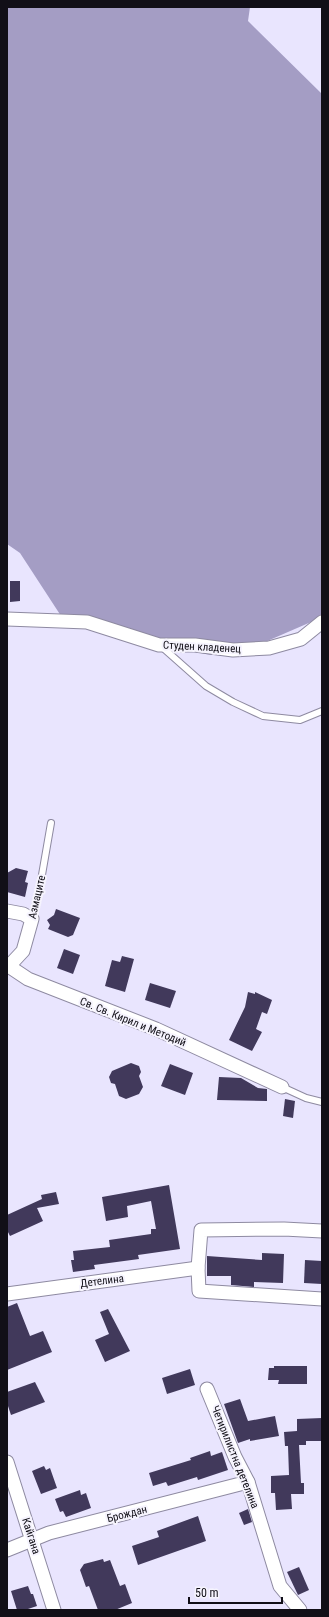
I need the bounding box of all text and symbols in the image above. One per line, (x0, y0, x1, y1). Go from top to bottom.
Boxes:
street label: Студен кладенец (163, 638, 242, 656)
street label: Азмаците (26, 874, 48, 920)
street label: Св. Св. Кирил и Методий (78, 995, 188, 1049)
street label: Детелина (79, 1272, 125, 1290)
street label: Четирилистна детелина (208, 1404, 262, 1510)
street label: Брождан (106, 1503, 148, 1525)
street label: Кайгана (19, 1516, 43, 1556)
scale bar (189, 1579, 282, 1605)
text: 50 m (195, 1586, 219, 1600)

